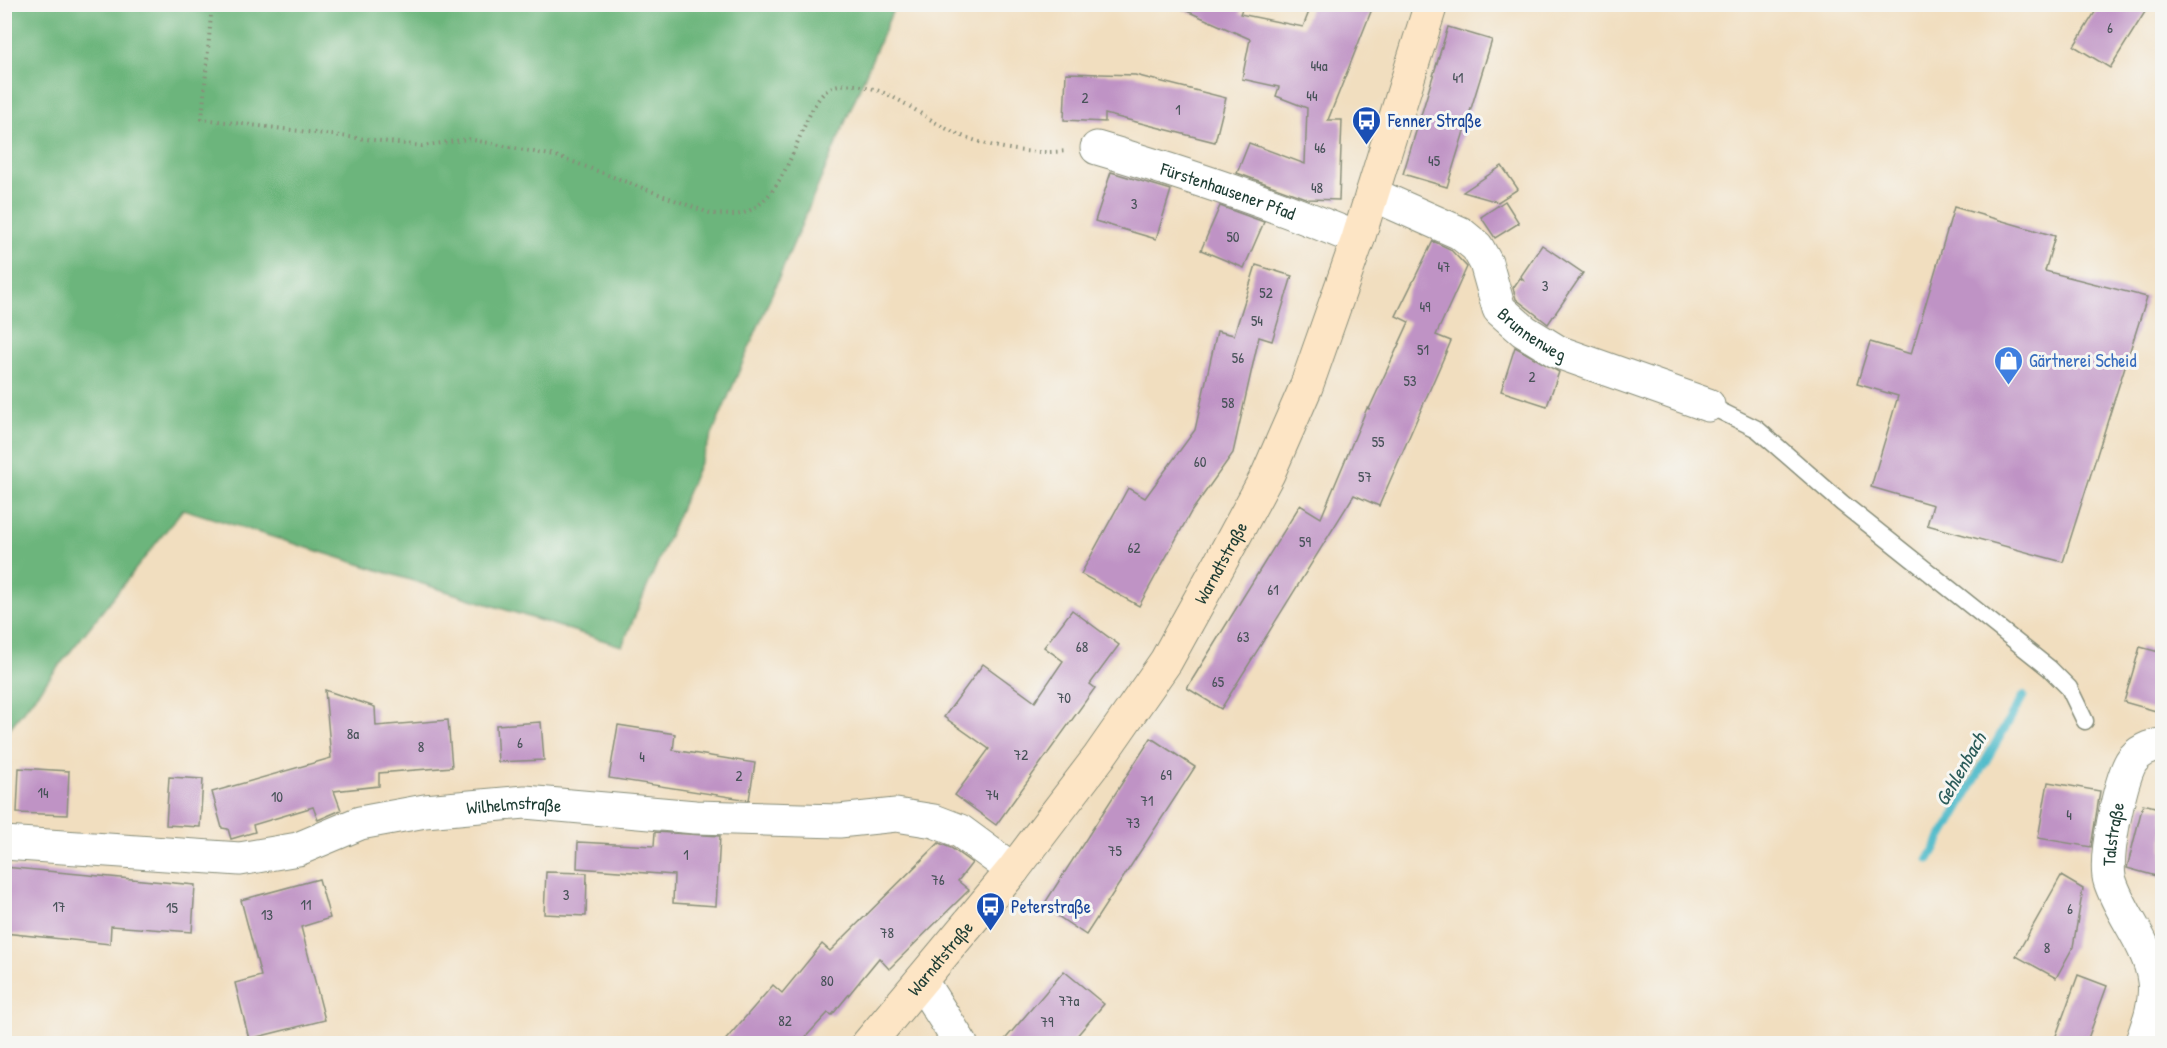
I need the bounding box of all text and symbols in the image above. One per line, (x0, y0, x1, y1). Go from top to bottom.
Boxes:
house number: 6 (2107, 17, 2113, 38)
house number: 44a (1310, 55, 1328, 76)
house number: 41 (1452, 67, 1464, 88)
house number: 44 (1306, 85, 1318, 106)
house number: 2 (1081, 87, 1089, 108)
house number: 1 (1175, 99, 1181, 120)
bus stop icon: Fenner Straße (1351, 104, 1383, 146)
place label: Fenner Straße (1387, 108, 1482, 133)
house number: 46 (1314, 137, 1326, 158)
house number: 45 (1428, 150, 1441, 171)
street label: Fürstenhausener Pfad (1157, 155, 1299, 225)
house number: 48 (1311, 177, 1323, 198)
house number: 3 (1131, 193, 1138, 214)
house number: 50 (1226, 226, 1240, 247)
house number: 47 (1437, 256, 1451, 277)
house number: 3 (1542, 275, 1549, 296)
house number: 52 (1259, 282, 1273, 303)
house number: 49 (1419, 296, 1431, 317)
street label: Brunnenweg (1493, 301, 1569, 366)
house number: 54 (1251, 310, 1263, 331)
house number: 51 (1417, 339, 1429, 360)
shop icon: Gärtnerei Scheid (1992, 344, 2024, 386)
house number: 56 (1232, 347, 1244, 368)
place label: Gärtnerei Scheid (2029, 348, 2136, 373)
house number: 2 (1528, 366, 1536, 387)
house number: 53 (1403, 370, 1417, 391)
house number: 58 (1222, 392, 1234, 413)
house number: 55 (1372, 431, 1385, 452)
house number: 60 (1194, 451, 1207, 472)
house number: 57 (1358, 466, 1372, 487)
street label: Warndtstraße (1188, 517, 1253, 608)
house number: 59 (1299, 531, 1311, 552)
house number: 62 (1127, 537, 1141, 558)
house number: 61 (1267, 579, 1279, 600)
house number: 63 (1237, 626, 1250, 647)
house number: 68 (1076, 636, 1088, 657)
house number: 65 (1212, 671, 1225, 692)
house number: 70 (1057, 687, 1071, 708)
house number: 8a (347, 723, 359, 744)
water label: Gehlenbach (1928, 726, 1993, 811)
house number: 6 (517, 732, 523, 753)
house number: 8 (418, 736, 424, 757)
house number: 72 (1014, 744, 1028, 765)
house number: 4 (639, 746, 645, 767)
house number: 69 (1160, 764, 1172, 785)
house number: 2 (735, 765, 743, 786)
house number: 14 (37, 782, 49, 803)
house number: 74 (985, 784, 999, 805)
house number: 10 (271, 786, 283, 807)
street label: Wilhelmstraße (465, 790, 563, 820)
house number: 71 (1141, 790, 1153, 811)
street label: Talstraße (2096, 800, 2130, 867)
house number: 4 (2066, 804, 2072, 825)
house number: 73 (1126, 812, 1140, 833)
house number: 75 (1108, 840, 1123, 861)
house number: 1 (683, 844, 689, 865)
house number: 76 (931, 869, 945, 890)
house number: 3 (563, 884, 570, 905)
bus stop icon: Peterstraße (974, 890, 1006, 932)
house number: 11 (301, 894, 311, 915)
place label: Peterstraße (1011, 894, 1091, 919)
house number: 17 (53, 896, 65, 917)
house number: 15 (166, 897, 179, 918)
house number: 6 (2067, 898, 2073, 919)
house number: 13 (261, 904, 273, 925)
street label: Warndtstraße (901, 915, 978, 1001)
house number: 78 (880, 922, 894, 943)
house number: 8 (2044, 937, 2050, 958)
house number: 80 (820, 970, 834, 991)
house number: 77a (1059, 990, 1079, 1011)
house number: 82 (778, 1010, 792, 1031)
house number: 79 (1041, 1011, 1054, 1032)

